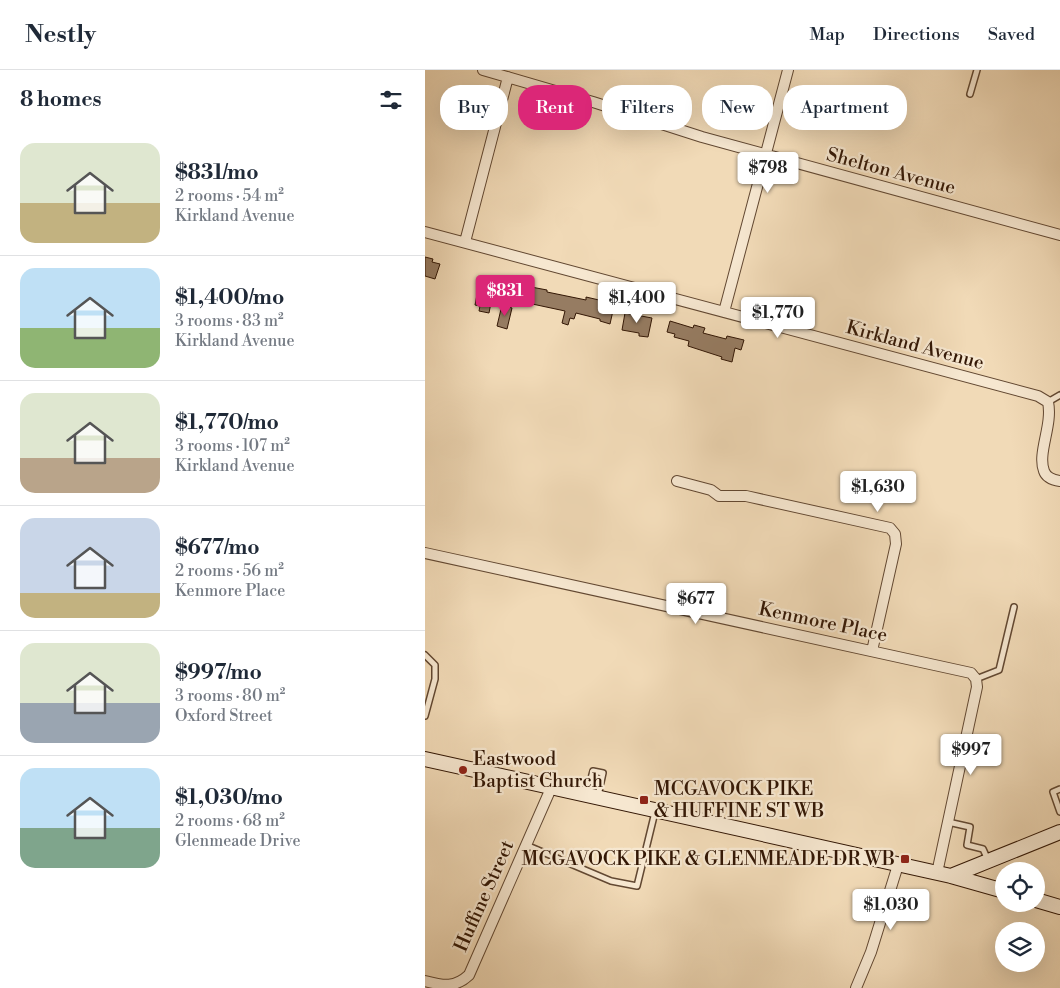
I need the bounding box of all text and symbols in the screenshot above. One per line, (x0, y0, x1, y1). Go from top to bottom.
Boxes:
text: Nestly (25, 20, 96, 50)
text: Map (809, 23, 845, 46)
text: Directions (873, 23, 960, 46)
text: Saved (988, 23, 1035, 46)
chip: Buy (440, 85, 508, 130)
chip: Rent (518, 85, 592, 130)
chip: Filters (602, 85, 692, 130)
chip: New (702, 85, 773, 130)
chip: Apartment (783, 85, 907, 130)
icon: filters (377, 86, 405, 114)
text: 8 homes (20, 87, 102, 113)
street label: Shelton Avenue (824, 142, 958, 200)
pin: $798 (738, 152, 798, 194)
text: $798 (749, 158, 787, 178)
text: $831/mo (175, 160, 259, 186)
icon: home (60, 163, 120, 223)
text: 2 rooms · 54 m² (175, 186, 284, 206)
text: Kirkland Avenue (175, 206, 295, 226)
pin: $831 (475, 274, 535, 317)
text: $831 (487, 281, 523, 301)
pin: $1,400 (596, 282, 678, 324)
text: $1,400/mo (175, 285, 284, 311)
icon: home (60, 288, 120, 348)
text: $1,400 (609, 288, 665, 308)
pin: $1,770 (737, 296, 819, 339)
text: $1,770 (752, 303, 804, 323)
text: 3 rooms · 83 m² (175, 311, 284, 331)
street label: Kirkland Avenue (843, 315, 987, 375)
text: Kirkland Avenue (175, 331, 295, 351)
text: $1,770/mo (175, 410, 279, 436)
icon: home (60, 413, 120, 473)
text: 3 rooms · 107 m² (175, 436, 290, 456)
text: Kirkland Avenue (175, 456, 295, 476)
pin: $1,630 (837, 470, 919, 513)
text: $1,630 (851, 477, 905, 497)
text: $677/mo (175, 535, 260, 561)
icon: home (60, 538, 120, 598)
text: 2 rooms · 56 m² (175, 561, 284, 581)
text: Kenmore Place (175, 581, 285, 601)
pin: $677 (666, 582, 726, 625)
text: $677 (677, 589, 715, 609)
street label: Kenmore Place (756, 597, 890, 647)
text: $997/mo (175, 660, 262, 686)
icon: home (60, 663, 120, 723)
text: 3 rooms · 80 m² (175, 686, 285, 706)
text: Oxford Street (175, 706, 273, 726)
pin: $997 (941, 734, 1001, 776)
text: $997 (951, 740, 991, 760)
place label: Eastwood Baptist Church (472, 747, 603, 793)
marker: Eastwood Baptist Church (457, 764, 469, 776)
place label: MCGAVOCK PIKE & HUFFINE ST WB (654, 777, 824, 823)
text: $1,030/mo (175, 785, 283, 811)
icon: home (60, 788, 120, 848)
marker: MCGAVOCK PIKE & HUFFINE ST WB (638, 794, 650, 806)
text: 2 rooms · 68 m² (175, 811, 285, 831)
text: Glenmeade Drive (175, 831, 301, 851)
street label: Huffine Street (449, 836, 519, 955)
place label: MCGAVOCK PIKE & GLENMEADE DR WB (522, 847, 895, 871)
marker: MCGAVOCK PIKE & GLENMEADE DR WB (899, 853, 911, 865)
map controls (995, 862, 1045, 972)
button: locate (995, 862, 1045, 912)
pin: $1,030 (850, 888, 932, 931)
text: $1,030 (863, 895, 919, 915)
button: layers (995, 922, 1045, 972)

